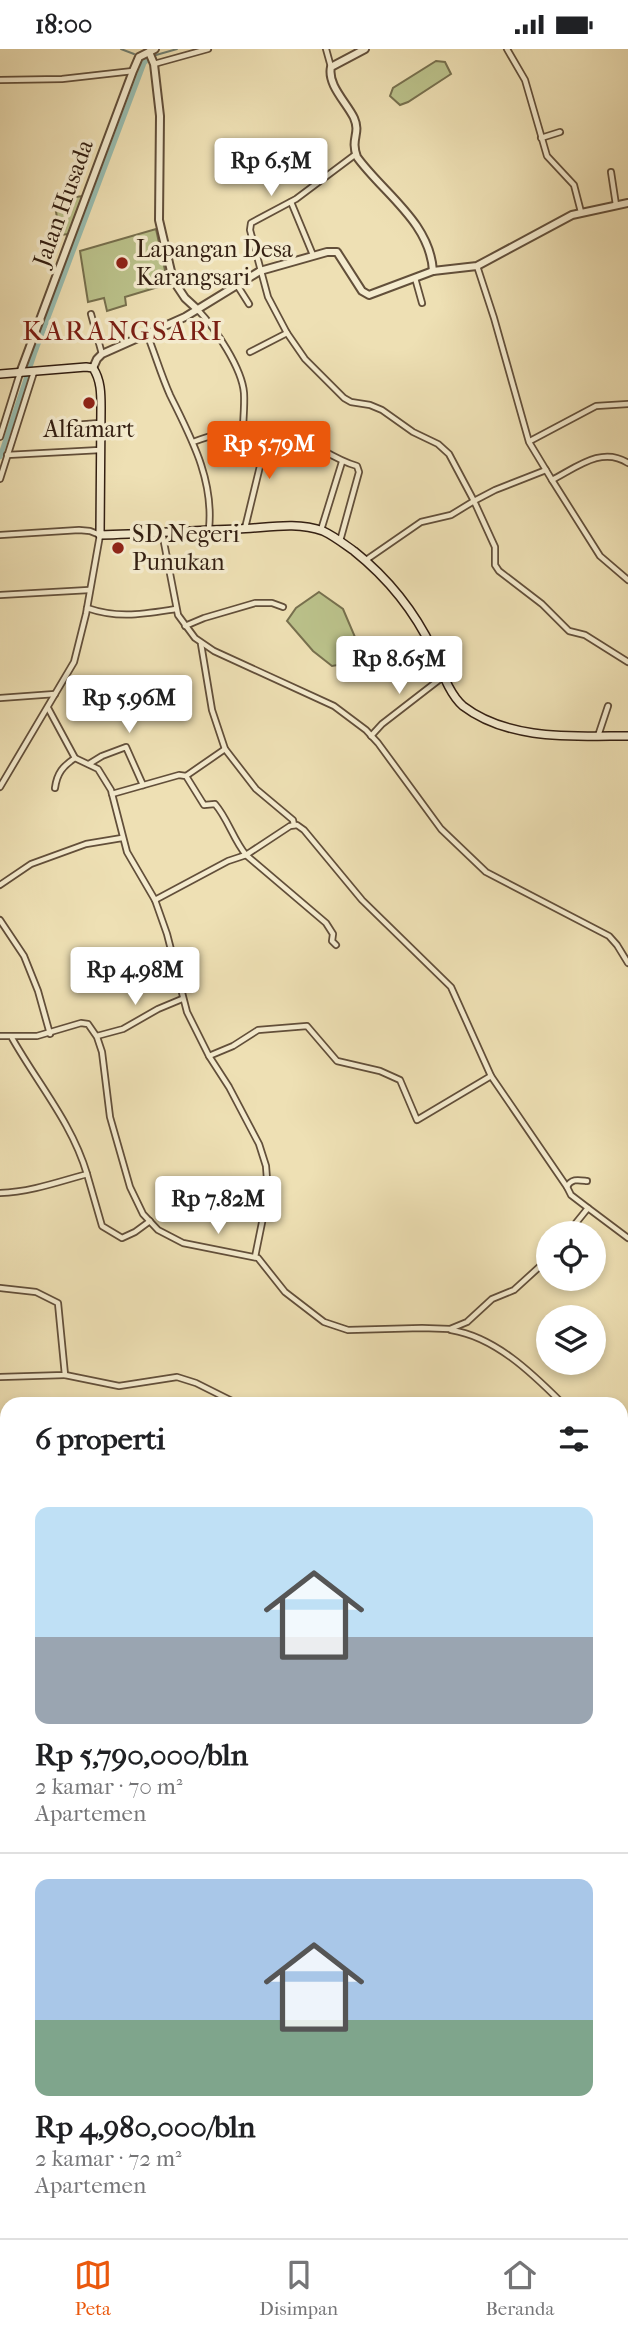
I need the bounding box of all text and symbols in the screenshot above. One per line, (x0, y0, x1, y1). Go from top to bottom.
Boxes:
text: 18:00 (35, 9, 92, 40)
street label: Jalan Husada (26, 135, 99, 272)
pin: Rp 6.5M (206, 139, 336, 198)
text: Rp 6.5M (230, 147, 312, 174)
place label: Lapangan Desa Karangsari (136, 235, 294, 291)
marker: Lapangan Desa Karangsari (114, 255, 130, 271)
district label: KARANGSARI (22, 314, 224, 347)
marker: Alfamart (81, 395, 97, 411)
place label: Alfamart (42, 415, 135, 443)
pin: Rp 5.79M (197, 421, 341, 481)
text: Rp 5.79M (223, 430, 315, 457)
place label: SD Negeri Punukan (132, 520, 239, 576)
marker: SD Negeri Punukan (110, 540, 126, 556)
pin: Rp 8.65M (327, 637, 471, 696)
text: Rp 8.65M (352, 645, 446, 672)
pin: Rp 5.96M (57, 675, 201, 735)
text: Rp 5.96M (82, 684, 176, 711)
pin: Rp 4.98M (63, 947, 207, 1007)
text: Rp 4.98M (86, 956, 184, 983)
pin: Rp 7.82M (146, 1177, 290, 1236)
text: Rp 7.82M (171, 1185, 265, 1212)
map controls (536, 1221, 606, 1375)
button: locate (536, 1221, 606, 1291)
button: layers (536, 1305, 606, 1375)
icon: filters (555, 1420, 593, 1458)
text: 6 properti (35, 1422, 165, 1457)
icon: home (251, 1552, 377, 1678)
text: Rp 5,790,000/bln (35, 1738, 248, 1773)
text: 2 kamar · 70 m² (35, 1773, 182, 1800)
text: Apartemen (35, 1800, 146, 1827)
icon: home (251, 1924, 377, 2050)
text: Rp 4,980,000/bln (35, 2110, 255, 2145)
text: 2 kamar · 72 m² (35, 2145, 182, 2172)
text: Apartemen (35, 2172, 146, 2199)
tab: Peta (74, 2256, 112, 2320)
tab: Disimpan (259, 2256, 338, 2320)
tab: Beranda (486, 2256, 554, 2320)

